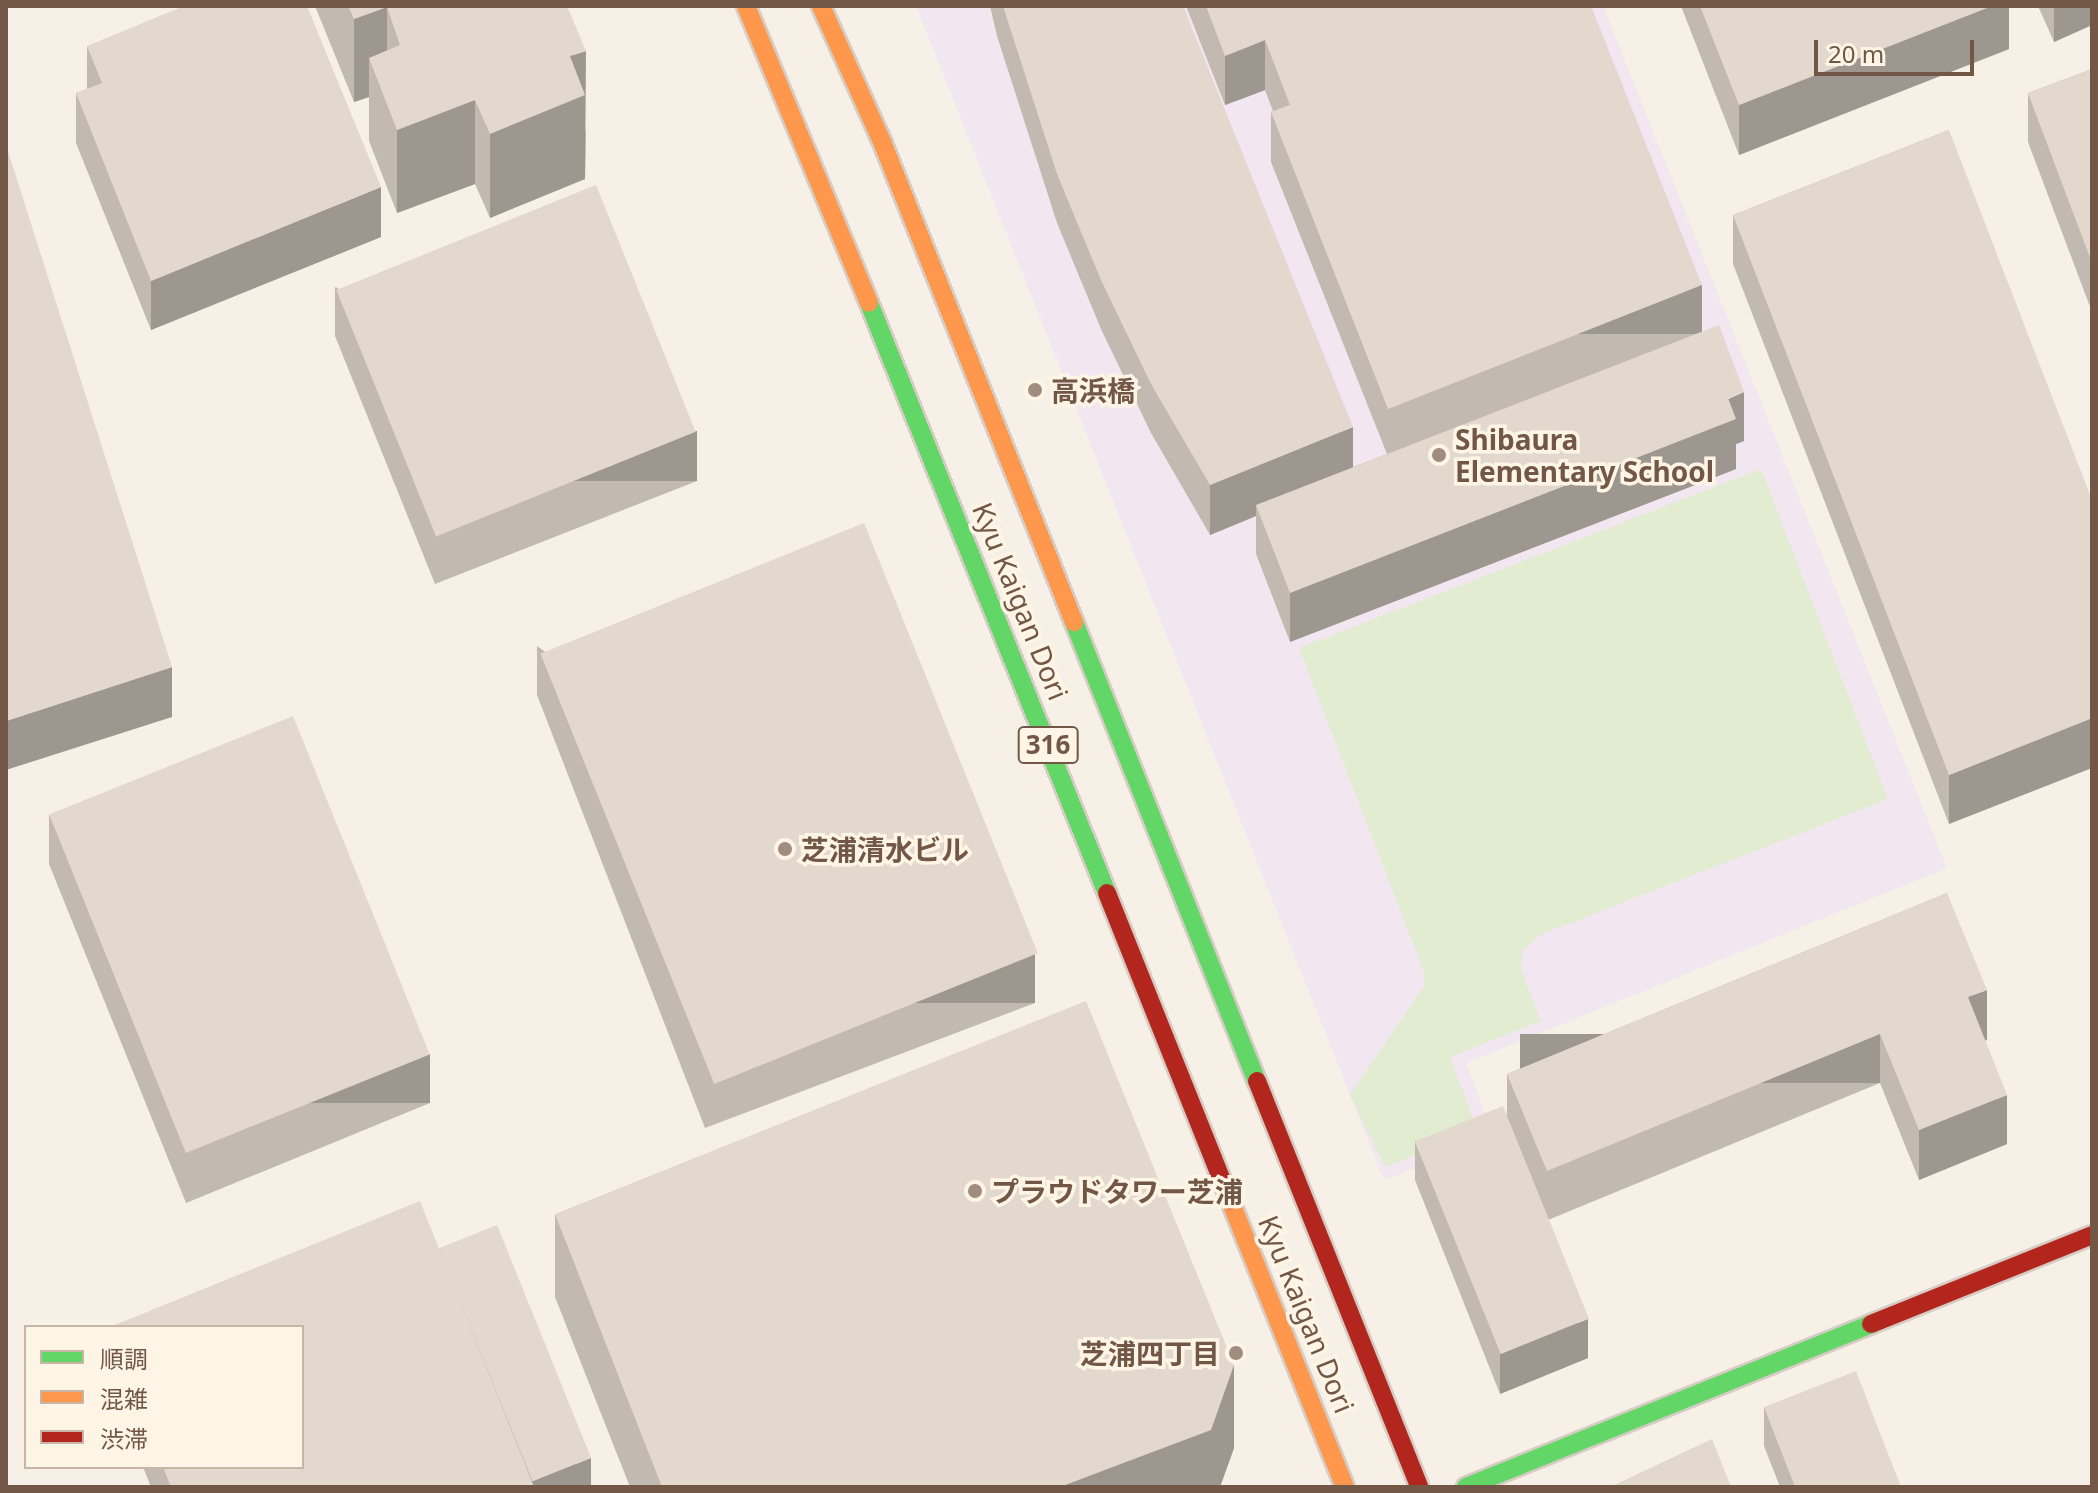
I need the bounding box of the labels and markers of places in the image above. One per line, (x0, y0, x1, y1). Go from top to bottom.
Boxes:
place label: 高浜橋 (1051, 373, 1135, 407)
marker: 高浜橋 (1026, 381, 1044, 399)
place label: Shibaura Elementary School (1455, 422, 1714, 488)
marker: Shibaura Elementary School (1430, 446, 1448, 464)
place label: 芝浦清水ビル (801, 832, 969, 866)
marker: 芝浦清水ビル (776, 840, 794, 858)
place label: プラウドタワー芝浦 (991, 1174, 1243, 1208)
marker: プラウドタワー芝浦 (966, 1182, 984, 1200)
place label: 芝浦四丁目 (1080, 1336, 1220, 1370)
marker: 芝浦四丁目 (1227, 1344, 1245, 1362)

